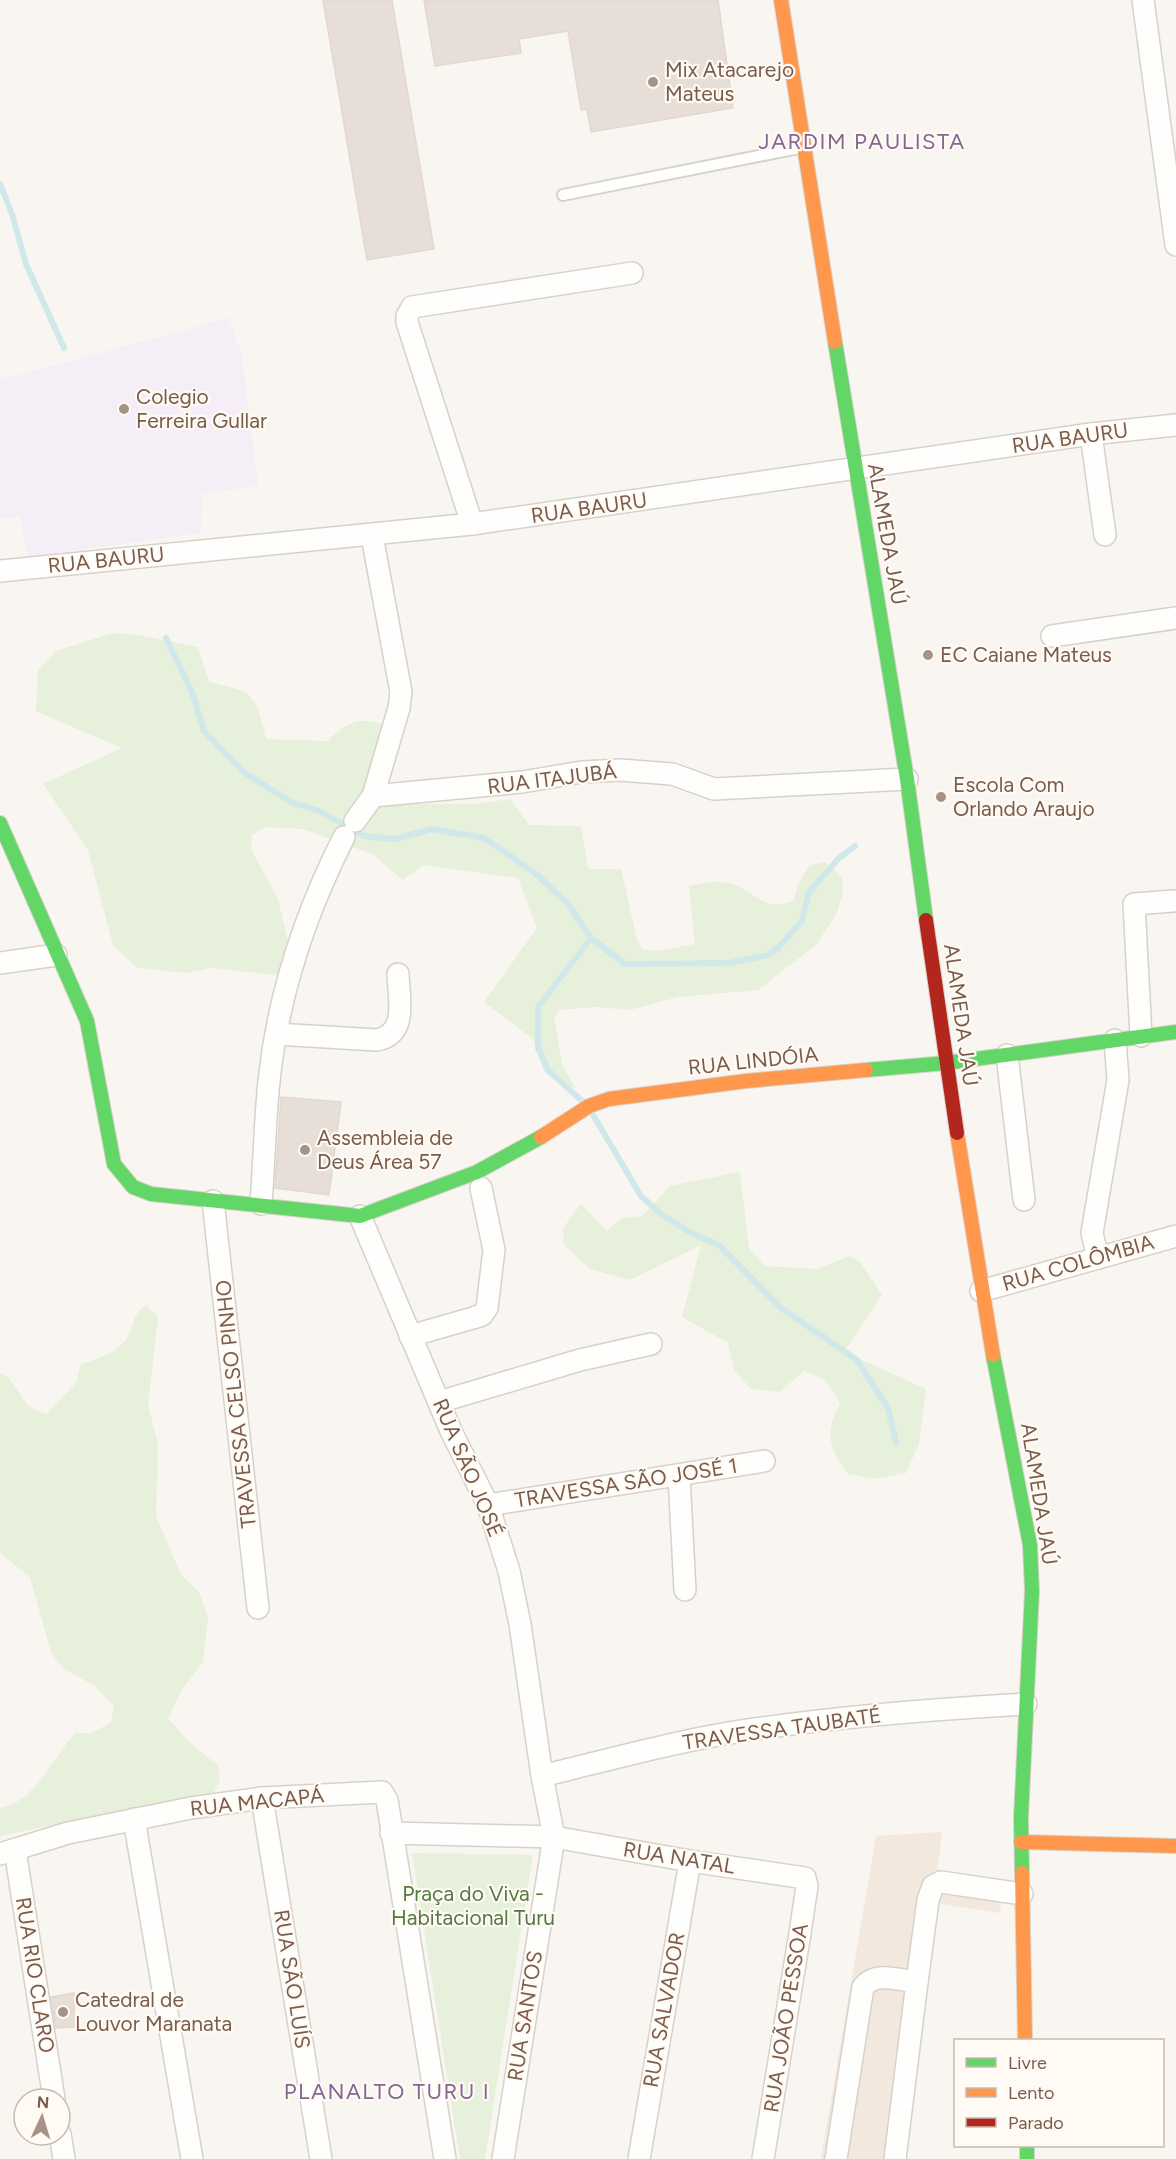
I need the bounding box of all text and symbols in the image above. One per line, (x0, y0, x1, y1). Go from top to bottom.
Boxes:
place label: Mix Atacarejo Mateus (665, 57, 794, 106)
marker: Mix Atacarejo Mateus (646, 75, 660, 89)
district label: JARDIM PAULISTA (758, 128, 966, 155)
place label: Colegio Ferreira Gullar (136, 384, 267, 433)
marker: Colegio Ferreira Gullar (117, 402, 131, 416)
street label: RUA BAURU (1010, 417, 1130, 458)
street label: ALAMEDA JAÚ (863, 461, 912, 607)
street label: RUA BAURU (529, 487, 649, 528)
street label: RUA BAURU (46, 541, 166, 578)
place label: EC Caiane Mateus (940, 642, 1112, 667)
marker: EC Caiane Mateus (921, 648, 935, 662)
street label: RUA ITAJUBÁ (486, 758, 618, 799)
place label: Escola Com Orlando Araujo (953, 772, 1095, 821)
marker: Escola Com Orlando Araujo (934, 790, 948, 804)
street label: ALAMEDA JAÚ (939, 942, 984, 1088)
street label: RUA LINDÓIA (687, 1041, 819, 1080)
place label: Assembleia de Deus Área 57 (317, 1125, 453, 1174)
marker: Assembleia de Deus Área 57 (298, 1143, 312, 1157)
street label: RUA COLÔMBIA (999, 1229, 1157, 1296)
street label: TRAVESSA CELSO PINHO (210, 1279, 261, 1529)
street label: RUA SÃO JOSÉ (428, 1395, 509, 1541)
street label: ALAMEDA JAÚ (1016, 1421, 1063, 1567)
street label: TRAVESSA SÃO JOSÉ 1 (513, 1453, 739, 1512)
street label: TRAVESSA TAUBATÉ (681, 1702, 883, 1755)
street label: RUA MACAPÁ (189, 1782, 325, 1821)
street label: RUA NATAL (621, 1836, 737, 1879)
park label: Praça do Viva - Habitacional Turu (391, 1881, 555, 1930)
street label: RUA RIO CLARO (11, 1895, 60, 2055)
street label: RUA SÃO LUÍS (269, 1908, 316, 2050)
street label: RUA JOÃO PESSOA (758, 1922, 813, 2114)
street label: RUA SALVADOR (638, 1930, 689, 2089)
street label: RUA SANTOS (502, 1949, 547, 2083)
place label: Catedral de Louvor Maranata (75, 1987, 232, 2036)
marker: Catedral de Louvor Maranata (56, 2005, 70, 2019)
legend (954, 2039, 1164, 2147)
text: Livre (1008, 2052, 1047, 2074)
district label: PLANALTO TURU I (284, 2078, 490, 2105)
text: Lento (1008, 2082, 1054, 2104)
north arrow (12, 2087, 72, 2147)
text: N (36, 2093, 50, 2112)
text: Parado (1008, 2112, 1064, 2134)

